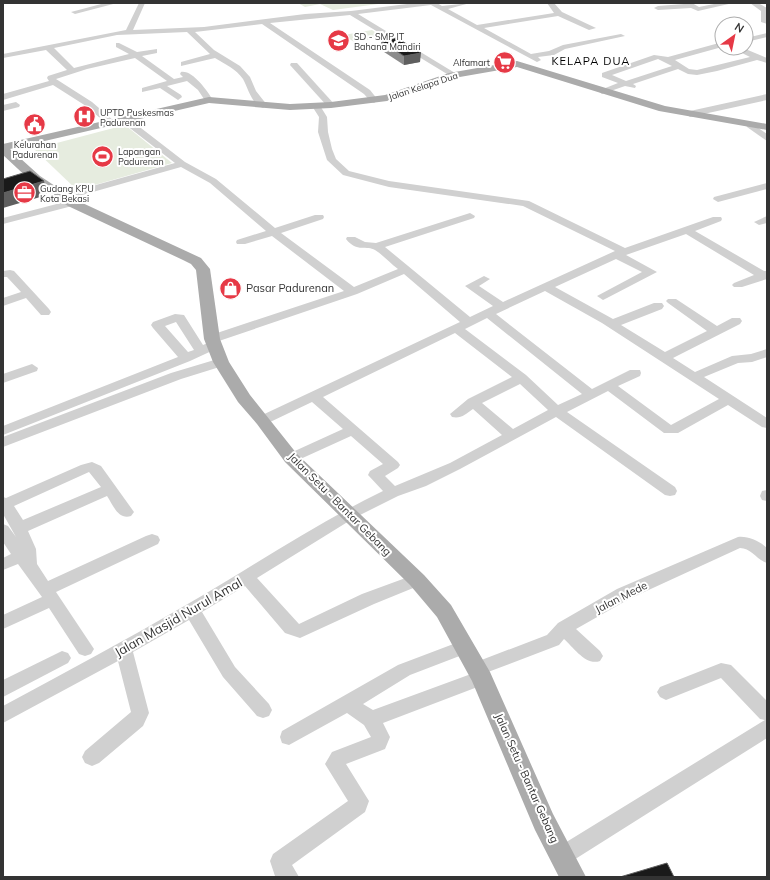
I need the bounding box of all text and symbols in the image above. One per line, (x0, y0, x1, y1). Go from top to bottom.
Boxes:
north arrow (714, 16, 754, 56)
text: N (732, 19, 747, 36)
school or university icon: SD - SMP IT Bahana Mandiri (325, 28, 351, 54)
place label: SD - SMP IT Bahana Mandiri (354, 31, 421, 52)
supermarket icon: Alfamart (492, 49, 518, 75)
district label: KELAPA DUA (552, 54, 630, 68)
place label: Alfamart (453, 57, 490, 68)
street label: Jalan Kelapa Dua (387, 70, 459, 102)
hospital icon: UPTD Puskesmas Padurenan (72, 104, 98, 130)
place label: UPTD Puskesmas Padurenan (100, 107, 174, 128)
public building icon: Kelurahan Padurenan (22, 112, 48, 138)
place label: Kelurahan Padurenan (12, 139, 58, 160)
sports icon: Lapangan Padurenan (89, 143, 115, 169)
place label: Lapangan Padurenan (118, 146, 164, 167)
office icon: Gudang KPU Kota Bekasi (11, 180, 37, 206)
place label: Gudang KPU Kota Bekasi (40, 183, 94, 204)
shop icon: Pasar Padurenan (217, 275, 243, 301)
place label: Pasar Padurenan (246, 281, 334, 295)
street label: Jalan Setu - Bantar Gebang (285, 449, 395, 559)
street label: Jalan Masjid Nurul Amal (111, 574, 245, 660)
street label: Jalan Mede (593, 578, 649, 616)
street label: Jalan Setu - Bantar Gebang (492, 711, 562, 845)

